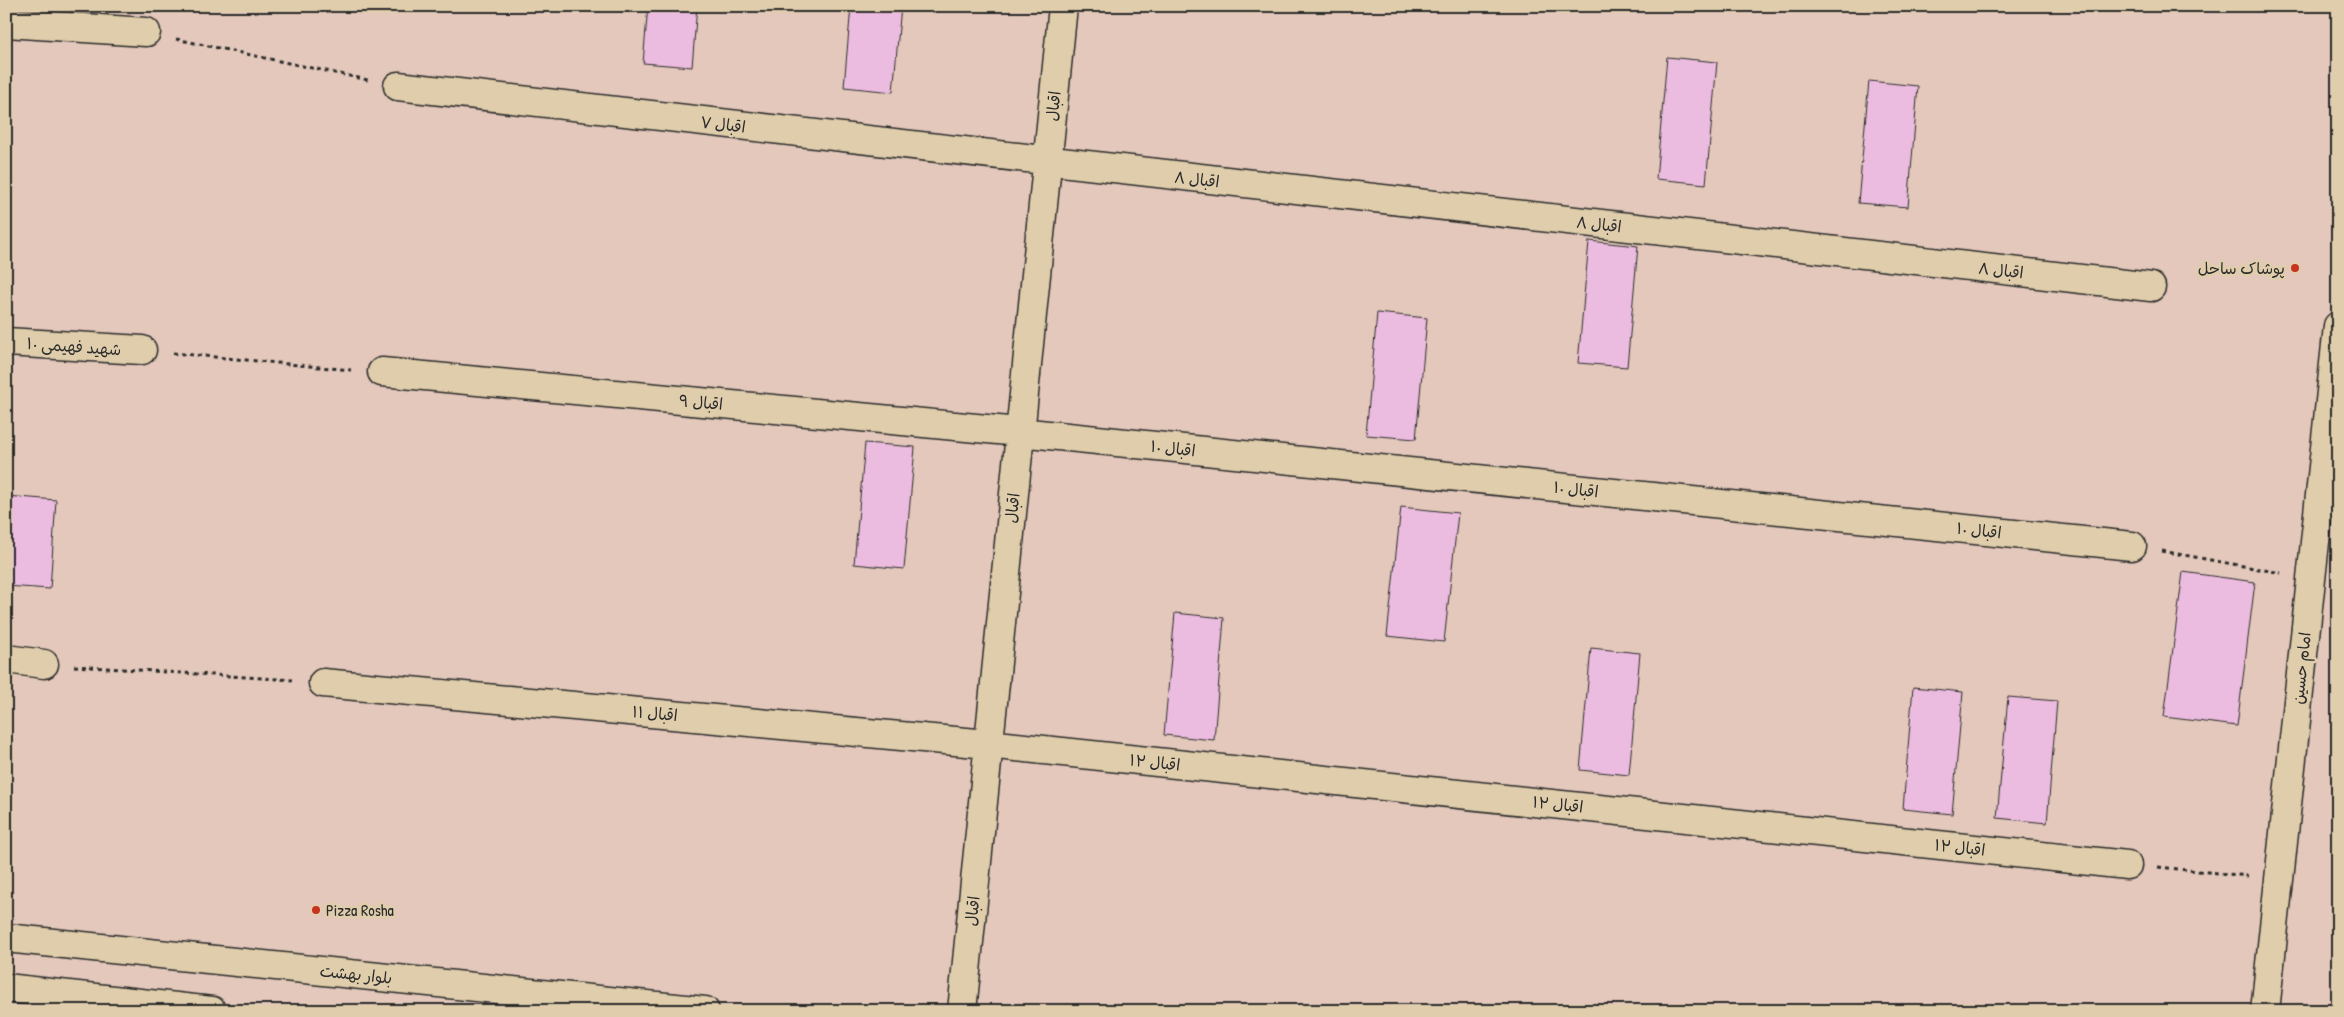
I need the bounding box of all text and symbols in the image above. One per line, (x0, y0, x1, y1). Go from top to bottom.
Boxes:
street label: اقبال (1040, 90, 1066, 122)
street label: اقبال ۷ (699, 110, 747, 138)
street label: اقبال ۸ (1173, 166, 1221, 192)
street label: اقبال ۸ (1575, 211, 1623, 237)
street label: اقبال ۸ (1977, 257, 2025, 283)
place label: پوشاک ساحل (2198, 257, 2285, 279)
marker: پوشاک ساحل (2289, 262, 2301, 274)
street label: شهید فهیمی ۱۰ (26, 332, 122, 360)
street label: اقبال ۹ (678, 389, 724, 415)
street label: اقبال ۱۰ (1149, 435, 1197, 461)
street label: اقبال ۱۰ (1552, 476, 1600, 502)
street label: اقبال (999, 492, 1025, 524)
street label: اقبال ۱۰ (1955, 517, 2003, 543)
street label: امام حسین (2286, 631, 2318, 705)
street label: اقبال ۱۱ (631, 700, 679, 726)
street label: اقبال ۱۲ (1129, 748, 1181, 776)
street label: اقبال ۱۲ (1532, 790, 1584, 818)
street label: اقبال ۱۲ (1934, 833, 1986, 861)
street label: اقبال (959, 895, 985, 927)
place label: Pizza Rosha (326, 899, 394, 921)
marker: Pizza Rosha (310, 904, 322, 916)
street label: بلوار بهشت (319, 959, 393, 989)

